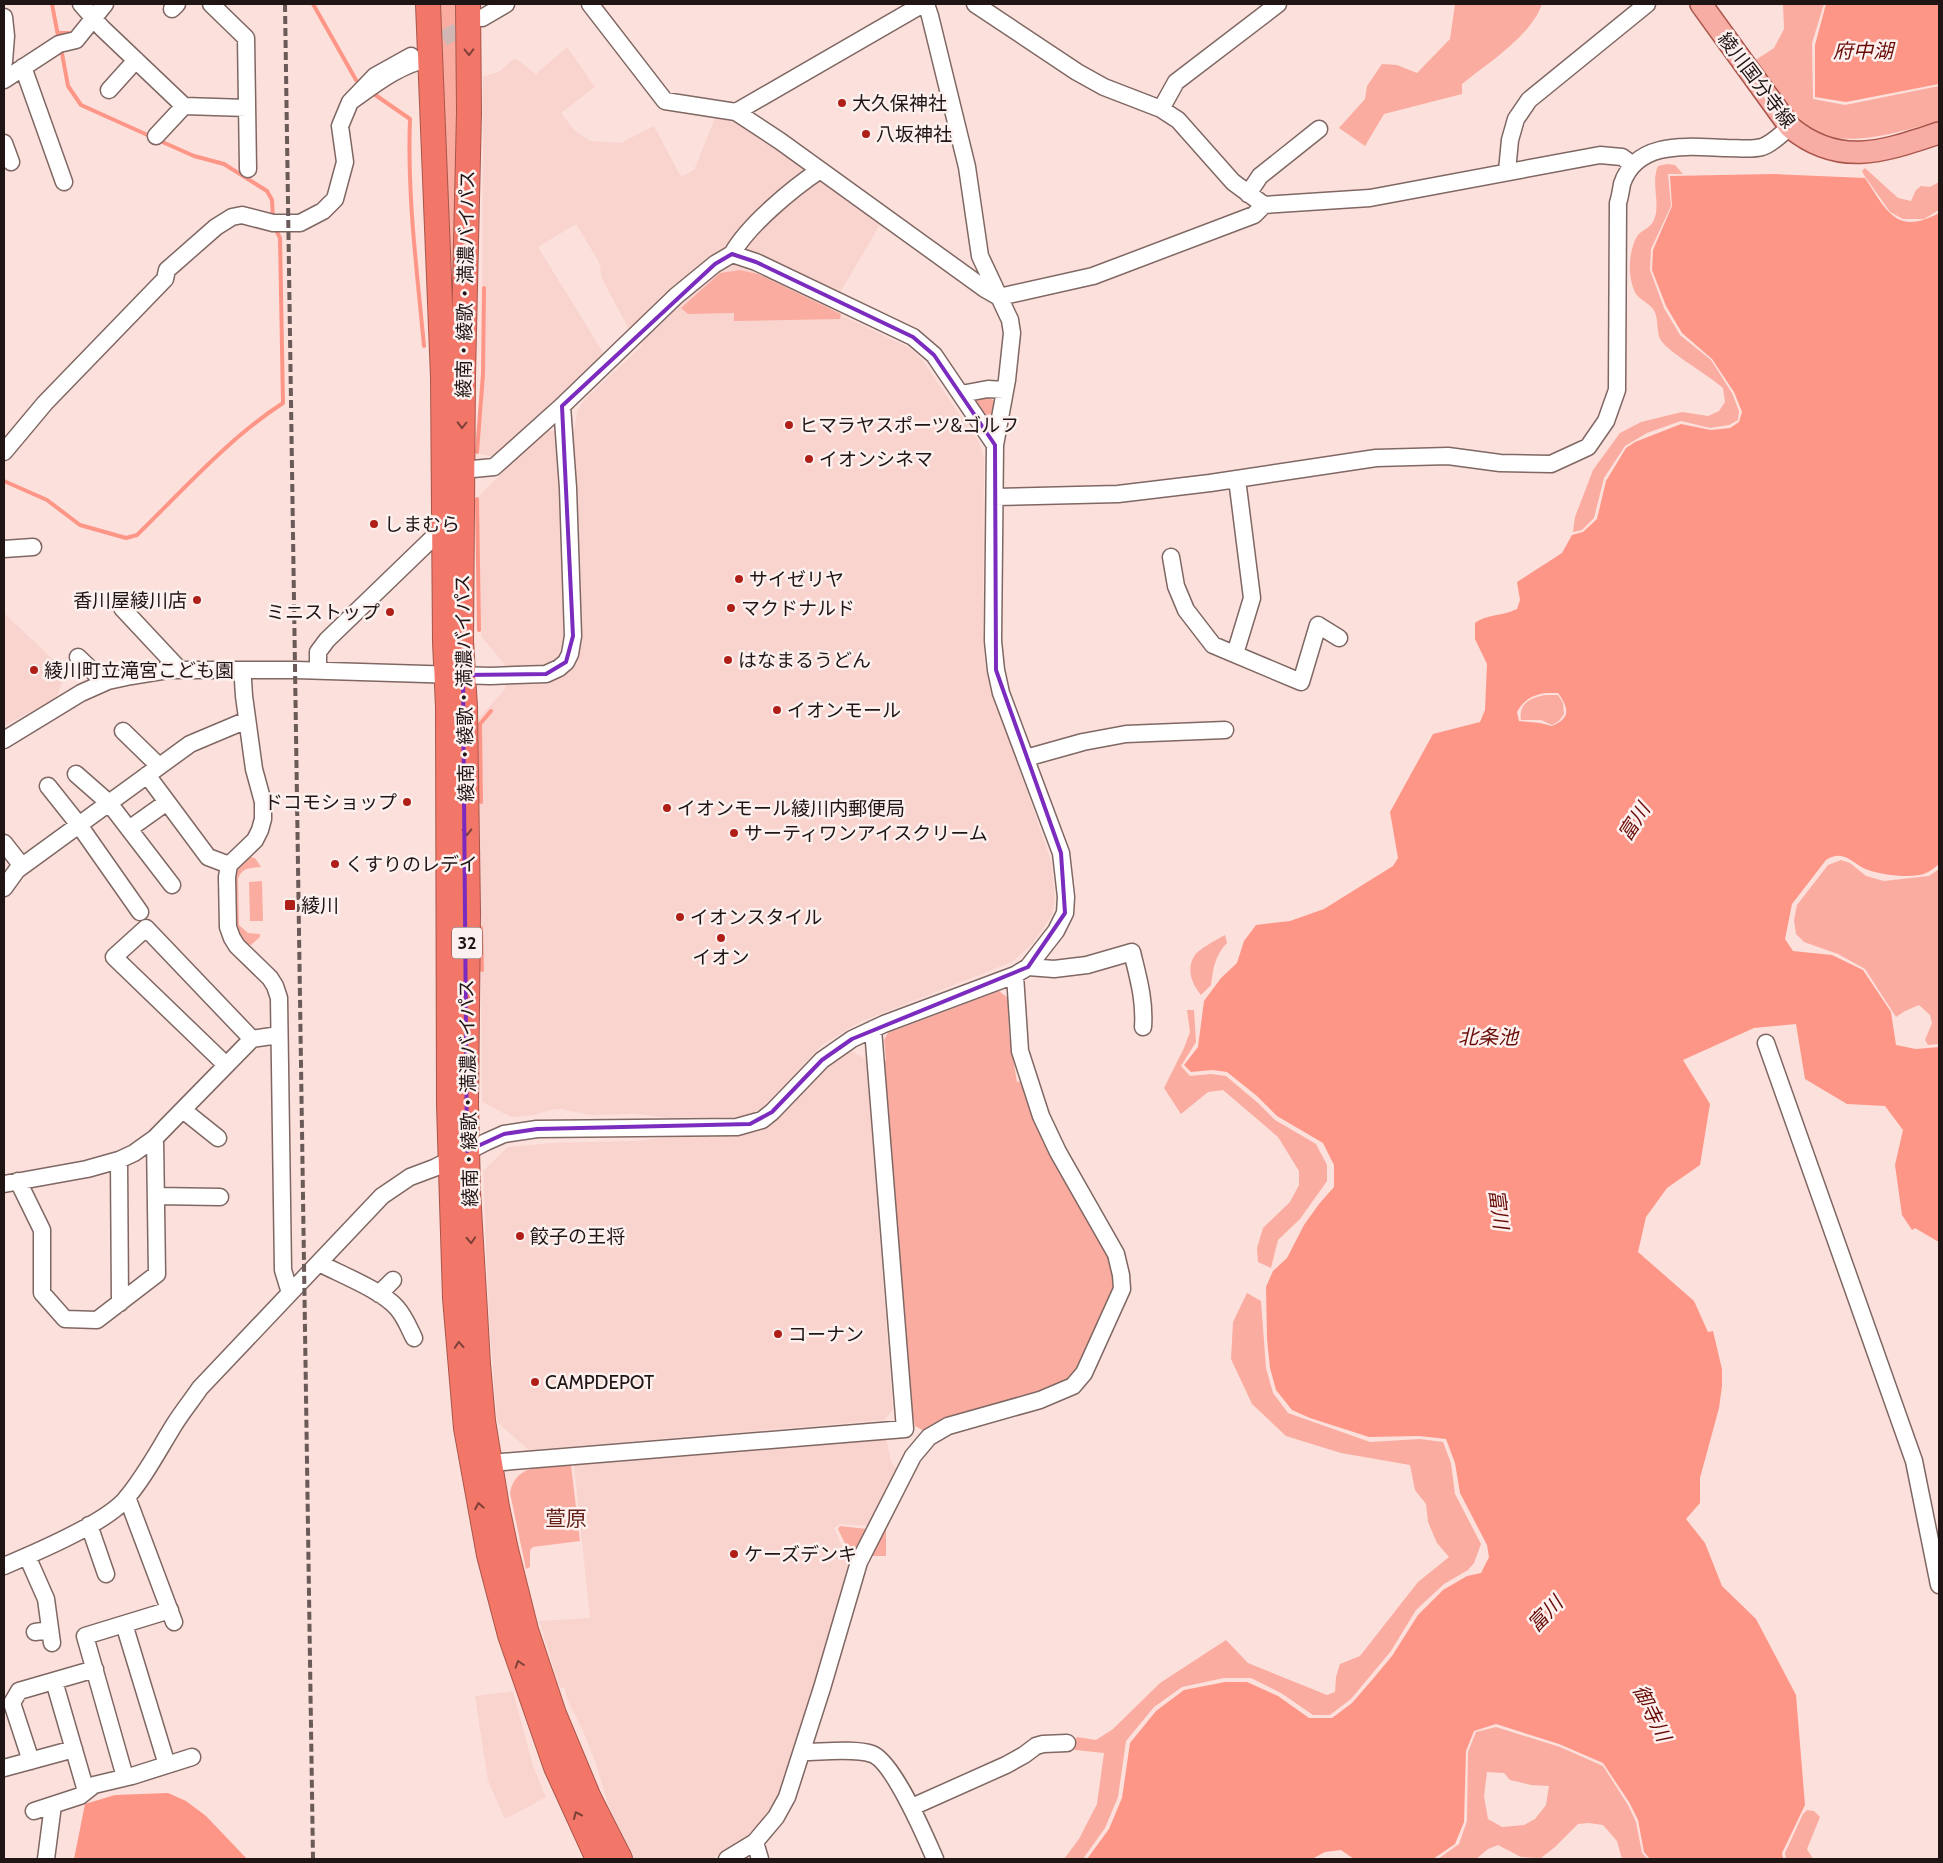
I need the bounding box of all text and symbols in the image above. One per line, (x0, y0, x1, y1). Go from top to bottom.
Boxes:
street label: 綾川国分寺線 (1713, 28, 1800, 133)
water label: 府中湖 (1833, 39, 1896, 63)
one-way arrow (464, 49, 474, 57)
place label: 大久保神社 (852, 92, 947, 115)
marker: 大久保神社 (836, 97, 848, 109)
place label: 八坂神社 (876, 123, 952, 146)
marker: 八坂神社 (860, 128, 872, 140)
street label: 綾南・綾歌・満濃バイパス (452, 170, 479, 398)
place label: ヒマラヤスポーツ&ゴルフ (799, 414, 1019, 437)
marker: ヒマラヤスポーツ&ゴルフ (783, 419, 795, 431)
one-way arrow (457, 422, 467, 429)
place label: イオンシネマ (819, 448, 933, 471)
marker: イオンシネマ (803, 453, 815, 465)
place label: しまむら (384, 513, 460, 536)
marker: しまむら (368, 518, 380, 530)
place label: サイゼリヤ (749, 568, 844, 591)
marker: サイゼリヤ (733, 573, 745, 585)
street label: 綾南・綾歌・満濃バイパス (451, 574, 478, 802)
place label: 香川屋綾川店 (73, 589, 187, 612)
marker: 香川屋綾川店 (191, 594, 203, 606)
place label: マクドナルド (741, 597, 855, 620)
place label: ミニストップ (266, 601, 380, 624)
marker: マクドナルド (725, 602, 737, 614)
marker: ミニストップ (384, 606, 396, 618)
place label: はなまるうどん (738, 649, 871, 672)
marker: はなまるうどん (722, 654, 734, 666)
place label: 綾川町立滝宮こども園 (44, 659, 234, 682)
marker: 綾川町立滝宮こども園 (28, 664, 40, 676)
place label: イオンモール (787, 699, 901, 722)
marker: イオンモール (771, 704, 783, 716)
place label: ドコモショップ (264, 791, 397, 814)
marker: ドコモショップ (401, 796, 413, 808)
place label: イオンモール綾川内郵便局 (677, 797, 905, 820)
water label: 富川 (1613, 797, 1656, 845)
marker: イオンモール綾川内郵便局 (661, 802, 673, 814)
place label: サーティワンアイスクリーム (744, 822, 988, 845)
marker: サーティワンアイスクリーム (728, 827, 740, 839)
one-way arrow (461, 829, 472, 837)
place label: くすりのレデイ (345, 853, 478, 876)
marker: くすりのレデイ (329, 858, 341, 870)
place label: 綾川 (301, 894, 339, 917)
marker: 綾川 (283, 898, 297, 912)
place label: イオンスタイル (690, 906, 823, 929)
marker: イオンスタイル (674, 911, 686, 923)
road number: 32 (452, 928, 482, 958)
marker: イオン (715, 932, 727, 944)
place label: イオン (692, 946, 750, 969)
street label: 綾南・綾歌・満濃バイパス (455, 979, 482, 1207)
water label: 北条池 (1458, 1025, 1520, 1049)
water label: 富川 (1485, 1188, 1514, 1232)
place label: 餃子の王将 (530, 1225, 625, 1248)
marker: 餃子の王将 (514, 1230, 526, 1242)
one-way arrow (465, 1236, 476, 1244)
place label: コーナン (788, 1323, 864, 1346)
marker: コーナン (772, 1328, 784, 1340)
one-way arrow (454, 1341, 465, 1349)
place label: CAMPDEPOT (545, 1371, 654, 1394)
marker: CAMPDEPOT (529, 1376, 541, 1388)
one-way arrow (474, 1502, 484, 1511)
district label: 萱原 (545, 1506, 587, 1531)
place label: ケーズデンキ (744, 1543, 857, 1566)
marker: ケーズデンキ (728, 1548, 740, 1560)
water label: 富川 (1522, 1590, 1569, 1637)
one-way arrow (515, 1660, 525, 1668)
water label: 御寺川 (1628, 1681, 1677, 1747)
one-way arrow (573, 1811, 584, 1820)

